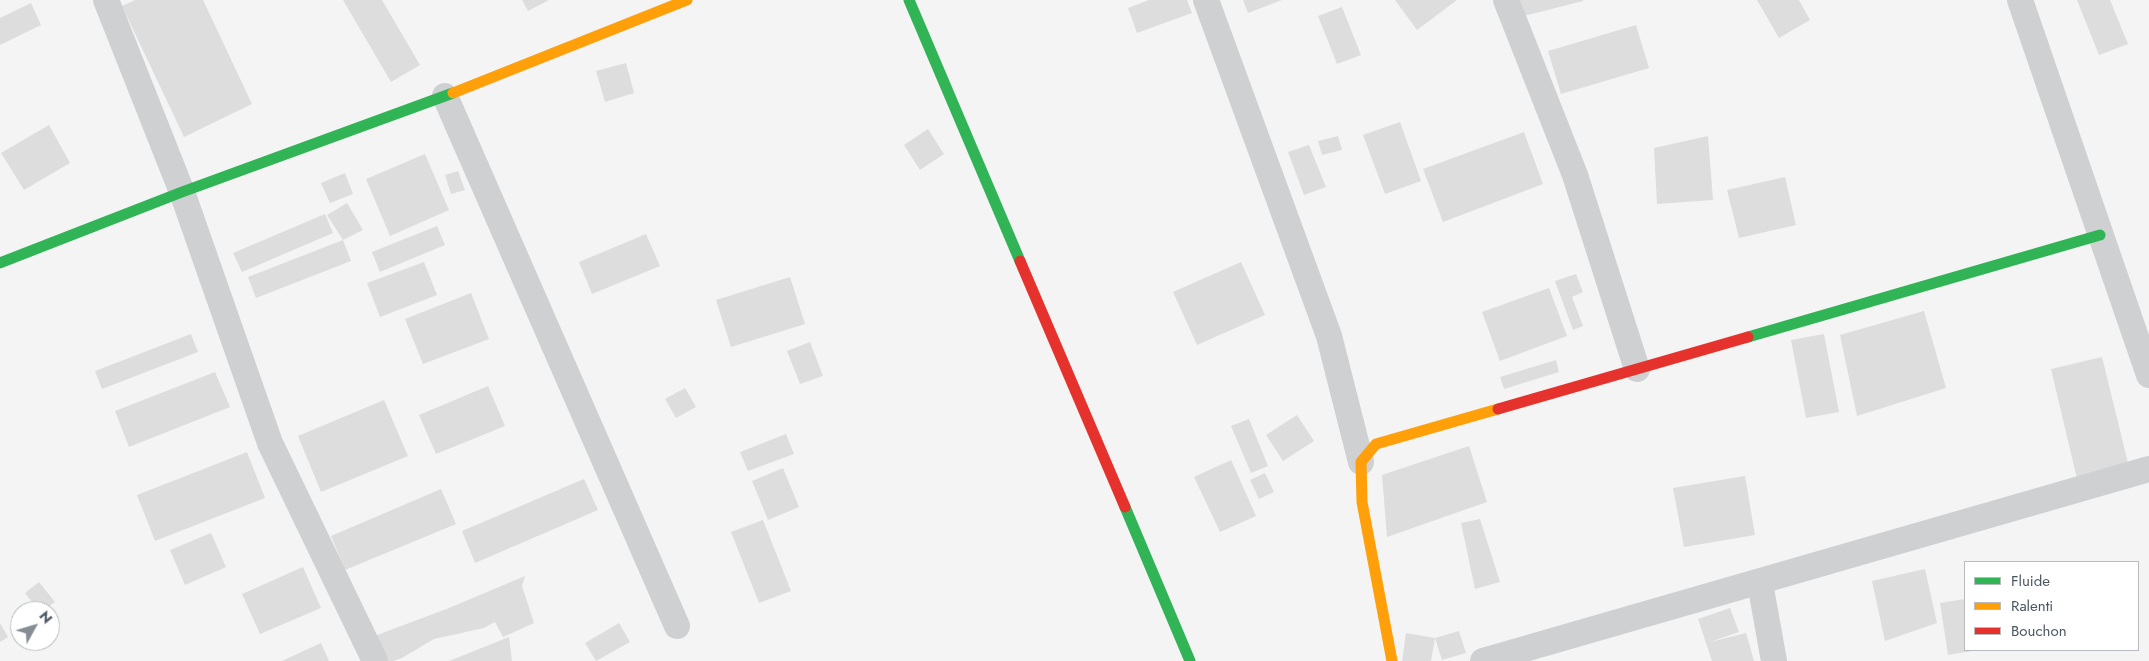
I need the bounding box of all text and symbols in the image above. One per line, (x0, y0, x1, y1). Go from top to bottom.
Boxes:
legend (1964, 561, 2139, 651)
text: Fluide (2011, 570, 2050, 592)
text: Ralenti (2011, 595, 2053, 617)
north arrow (10, 601, 60, 651)
text: N (35, 607, 57, 628)
text: Bouchon (2011, 620, 2067, 642)

